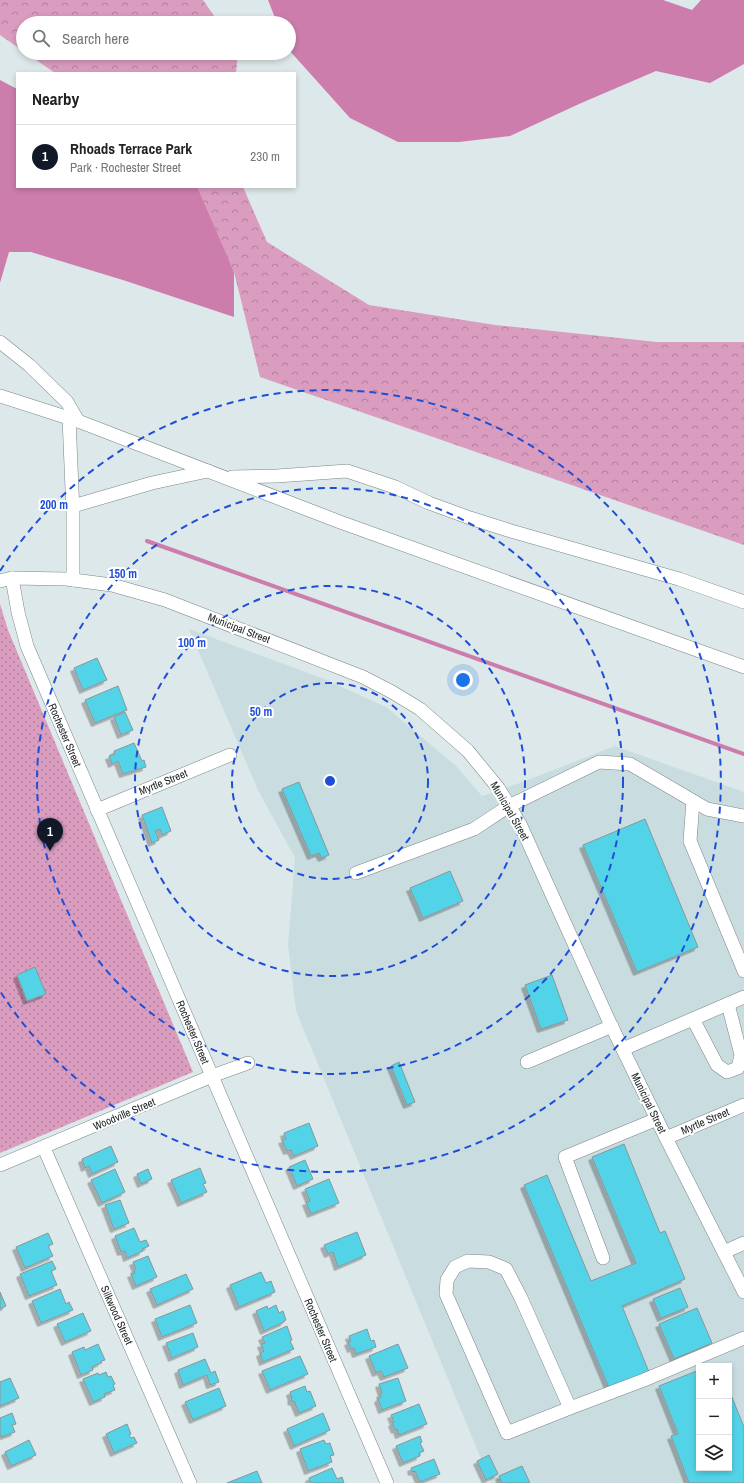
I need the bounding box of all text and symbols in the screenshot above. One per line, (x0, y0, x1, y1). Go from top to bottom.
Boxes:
search box (16, 16, 296, 60)
icon: search (30, 27, 52, 49)
text: Search here (62, 28, 129, 49)
text: Nearby (32, 87, 79, 110)
text: Rhoads Terrace Park (70, 138, 192, 159)
text: 1 (42, 148, 48, 165)
text: 230 m (250, 148, 280, 165)
text: Park · Rochester Street (70, 159, 181, 176)
text: 200 m (40, 497, 68, 513)
text: 150 m (109, 566, 137, 582)
street label: Municipal Street (206, 610, 273, 646)
text: 100 m (178, 635, 206, 651)
your location (453, 670, 473, 690)
street label: Rochester Street (45, 701, 85, 769)
text: 50 m (250, 704, 272, 720)
street label: Myrtle Street (137, 766, 190, 798)
centre of rings (323, 774, 337, 788)
street label: Municipal Street (488, 779, 533, 843)
pin: 1 (37, 818, 63, 851)
street label: Rochester Street (173, 998, 213, 1066)
street label: Municipal Street (628, 1070, 670, 1136)
street label: Woodville Street (91, 1094, 158, 1133)
street label: Myrtle Street (679, 1104, 732, 1137)
street label: Silkwood Street (98, 1283, 136, 1347)
street label: Rochester Street (301, 1296, 341, 1364)
map controls (696, 1363, 732, 1471)
button: + (696, 1363, 732, 1399)
button: − (696, 1399, 732, 1435)
button: layers (696, 1435, 732, 1471)

